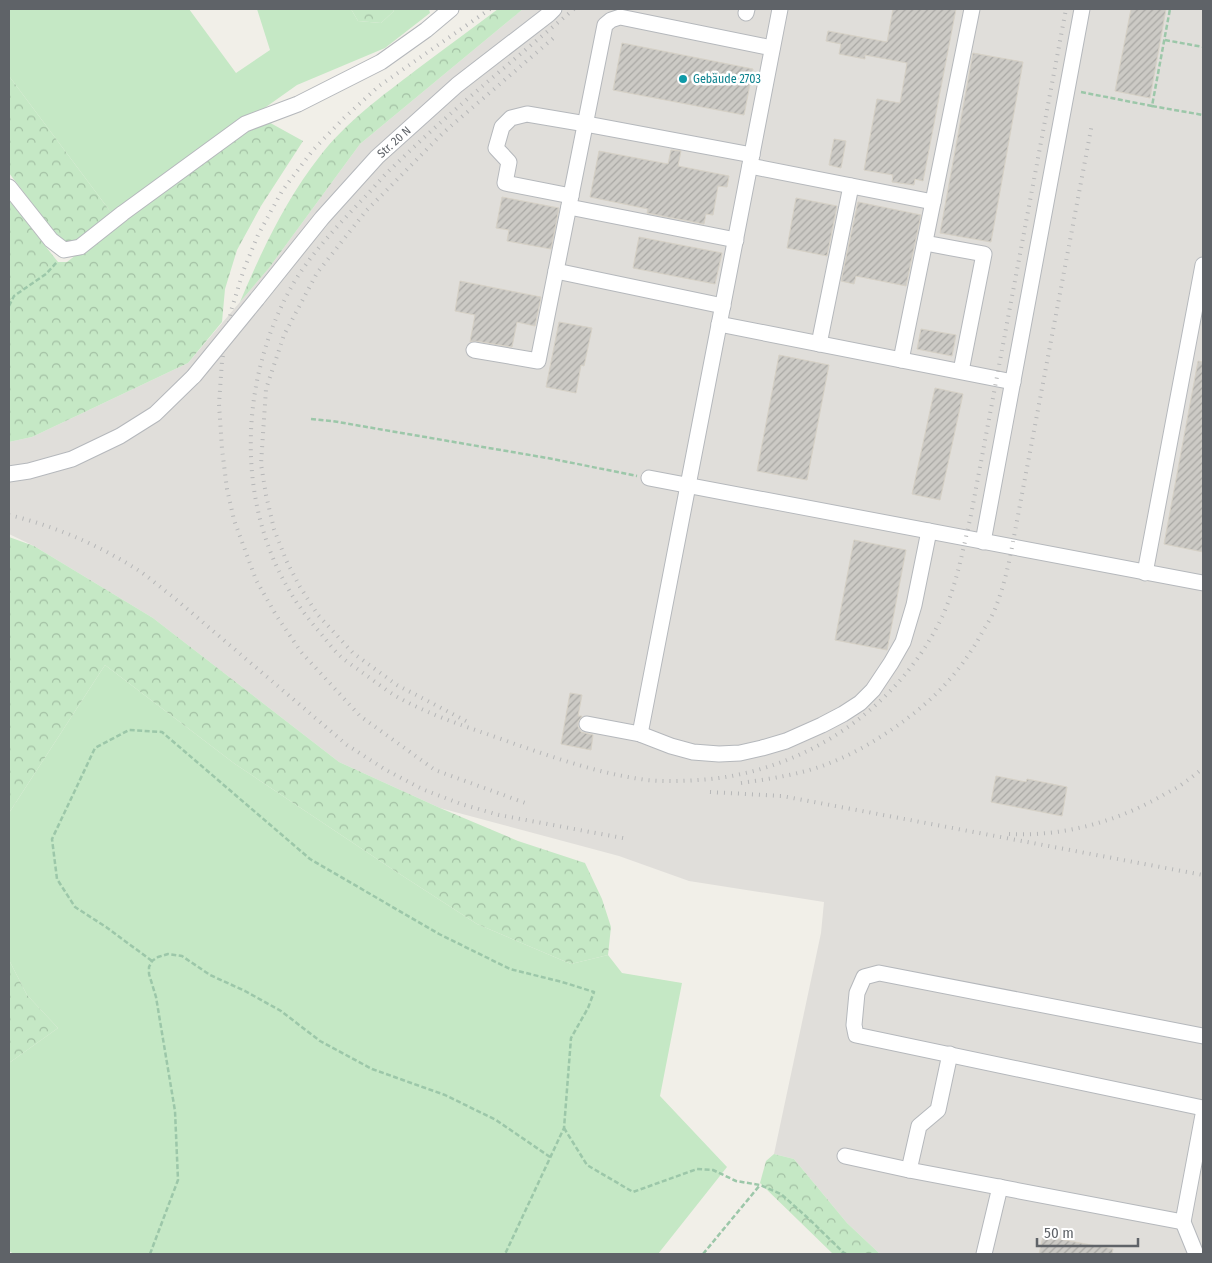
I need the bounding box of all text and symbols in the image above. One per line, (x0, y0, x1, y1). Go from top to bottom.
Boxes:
place label: Gebäude 2703 (693, 72, 761, 86)
marker: Gebäude 2703 (677, 73, 689, 85)
street label: Str. 20 N (374, 123, 414, 161)
scale bar (1037, 1216, 1138, 1248)
text: 50 m (1044, 1224, 1074, 1242)

